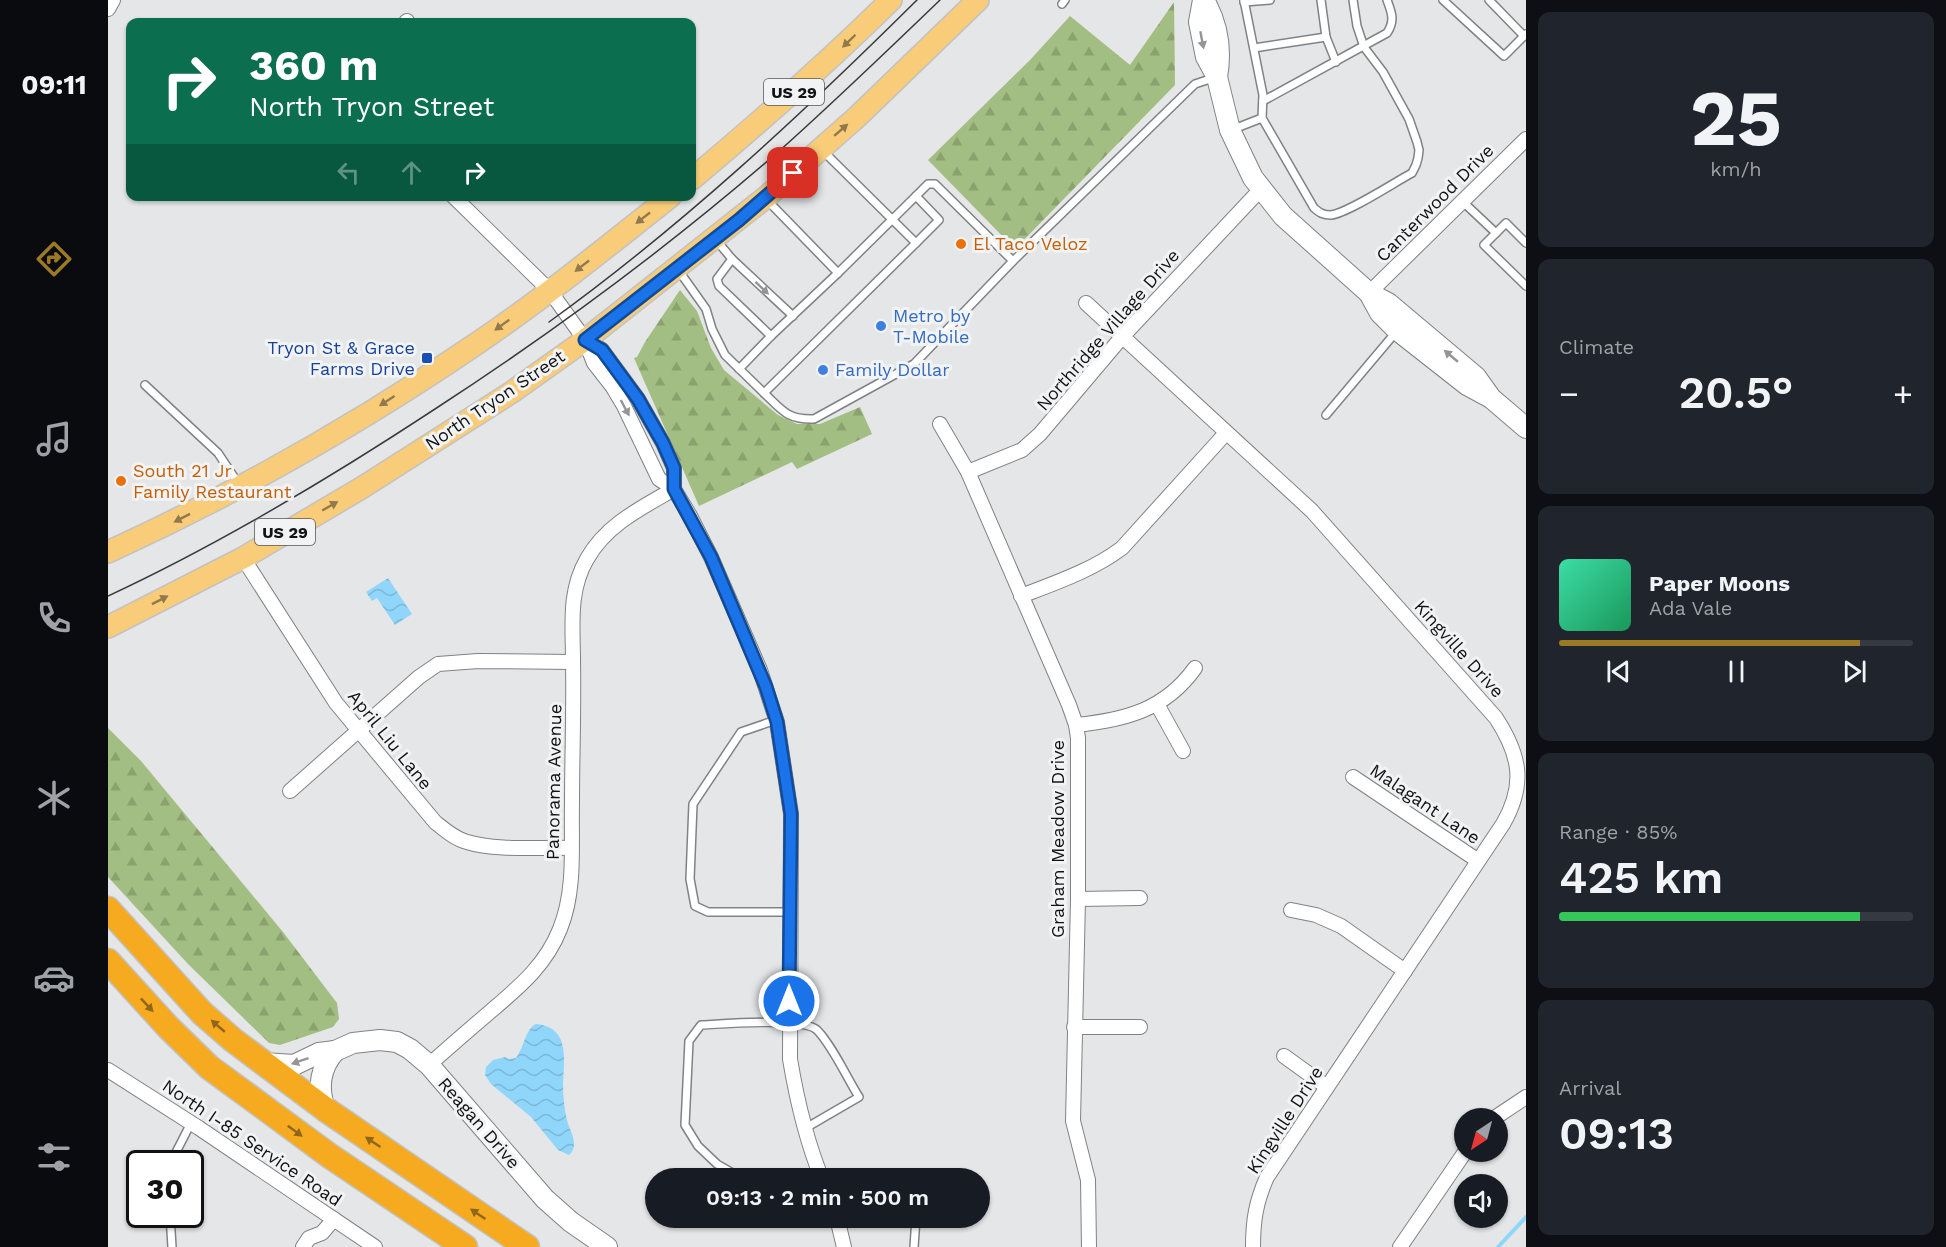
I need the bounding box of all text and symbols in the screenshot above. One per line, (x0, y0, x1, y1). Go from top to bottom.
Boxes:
one-way arrow (1198, 30, 1208, 49)
one-way arrow (842, 34, 857, 48)
text: 360 m (249, 41, 378, 90)
icon: right (150, 42, 228, 120)
text: 09:11 (21, 69, 87, 101)
text: 25 (1690, 72, 1782, 164)
road number: US 29 (764, 79, 824, 105)
text: North Tryon Street (249, 91, 494, 123)
one-way arrow (833, 124, 848, 137)
street label: Canterwood Drive (1372, 140, 1498, 266)
pin (767, 147, 818, 198)
icon: left (332, 156, 365, 189)
icon: ahead (395, 156, 428, 189)
icon: right (458, 156, 491, 189)
icon: arrive (776, 156, 809, 189)
text: km/h (1710, 157, 1762, 181)
one-way arrow (635, 212, 651, 225)
place label: El Taco Veloz (973, 233, 1088, 254)
marker: El Taco Veloz (954, 237, 968, 251)
icon: directions (33, 238, 75, 280)
street label: Northridge Village Drive (1032, 245, 1183, 415)
one-way arrow (575, 259, 590, 271)
one-way arrow (755, 281, 770, 295)
place label: Metro by T-Mobile (893, 305, 971, 347)
one-way arrow (495, 319, 511, 331)
marker: Metro by T-Mobile (874, 319, 888, 333)
text: Climate (1559, 335, 1634, 359)
place label: Tryon St & Grace Farms Drive (267, 337, 415, 379)
street label: North Tryon Street (421, 345, 569, 454)
one-way arrow (1444, 350, 1459, 363)
marker: Tryon St & Grace Farms Drive (420, 351, 434, 365)
place label: Family Dollar (835, 359, 950, 380)
marker: Family Dollar (816, 363, 830, 377)
text: 20.5° (1678, 366, 1794, 419)
text: − (1559, 374, 1579, 413)
text: + (1893, 374, 1913, 413)
one-way arrow (379, 395, 396, 406)
one-way arrow (620, 400, 630, 417)
icon: music (33, 418, 75, 460)
place label: South 21 Jr Family Restaurant (133, 460, 292, 502)
marker: South 21 Jr Family Restaurant (114, 474, 128, 488)
one-way arrow (322, 501, 339, 511)
one-way arrow (173, 513, 190, 523)
road number: US 29 (255, 519, 315, 545)
text: Paper Moons (1649, 571, 1790, 596)
one-way arrow (152, 596, 169, 605)
street label: Kingville Drive (1410, 596, 1509, 702)
text: Ada Vale (1649, 596, 1732, 620)
icon: phone (33, 597, 75, 639)
icon: previous (1602, 655, 1635, 688)
icon: pause (1720, 655, 1753, 688)
icon: next (1838, 655, 1871, 688)
street label: April Liu Lane (344, 686, 437, 794)
street label: Panorama Avenue (542, 704, 565, 860)
street label: Graham Meadow Drive (1047, 740, 1068, 938)
street label: Malagant Lane (1366, 759, 1484, 848)
icon: climate (33, 777, 75, 819)
text: Range · 85% (1559, 820, 1677, 844)
text: 425 km (1559, 851, 1723, 904)
icon: car (33, 957, 75, 999)
position arrow (757, 969, 821, 1033)
one-way arrow (140, 997, 154, 1012)
one-way arrow (211, 1020, 226, 1033)
one-way arrow (291, 1057, 309, 1067)
street label: Kingville Drive (1242, 1062, 1327, 1177)
street label: Reagan Drive (434, 1073, 525, 1173)
street label: North I-85 Service Road (159, 1075, 346, 1210)
text: Arrival (1559, 1076, 1621, 1100)
text: 09:13 (1559, 1107, 1674, 1160)
north arrow (1454, 1108, 1508, 1162)
map controls (1454, 1108, 1508, 1228)
one-way arrow (287, 1125, 303, 1137)
icon: filters (33, 1136, 75, 1178)
one-way arrow (365, 1137, 381, 1148)
speed limit sign: 30 (126, 1150, 204, 1228)
button: sound (1454, 1174, 1508, 1228)
text: 09:13 · 2 min · 500 m (706, 1185, 929, 1210)
one-way arrow (471, 1208, 487, 1220)

